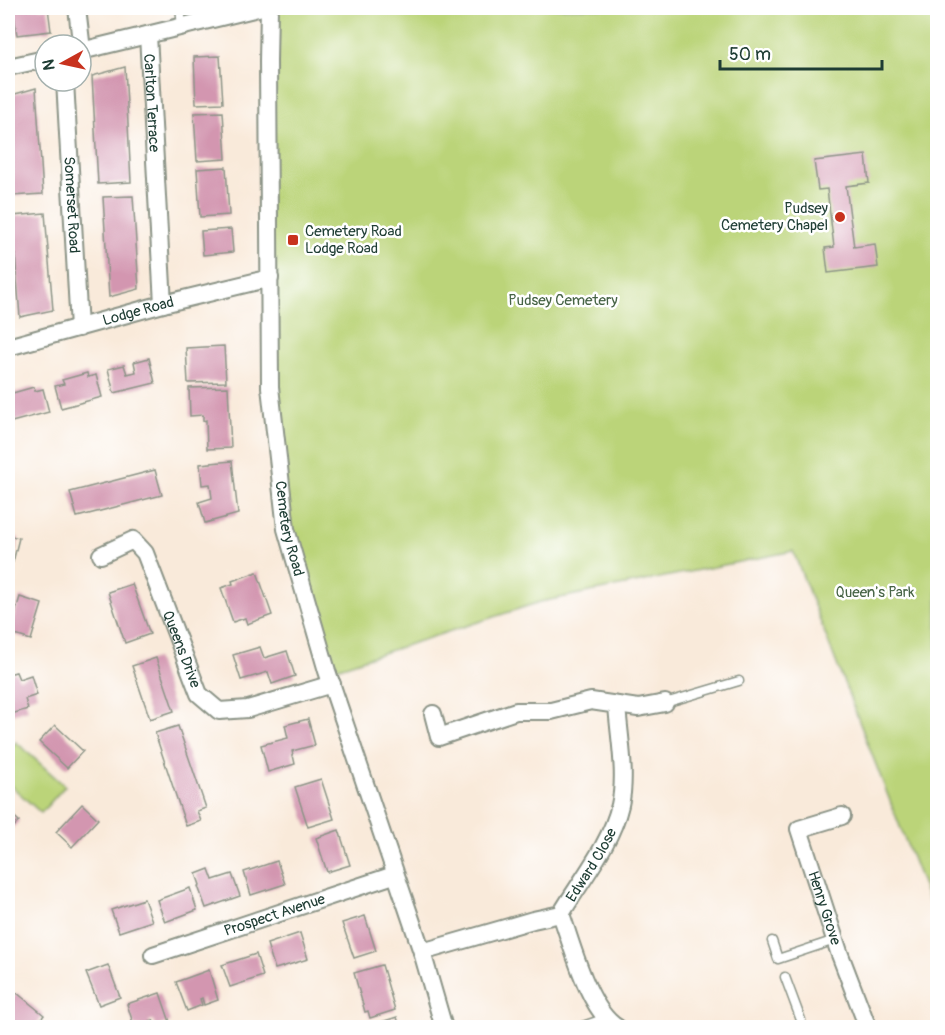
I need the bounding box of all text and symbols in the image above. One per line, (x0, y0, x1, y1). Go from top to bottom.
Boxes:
north arrow (33, 33, 93, 93)
scale bar (720, 33, 882, 71)
text: 50 m (729, 43, 771, 66)
street label: Carlton Terrace (139, 53, 164, 153)
text: N (38, 58, 60, 72)
street label: Somerset Road (59, 156, 84, 254)
place label: Pudsey Cemetery Chapel (721, 199, 829, 235)
marker: Pudsey Cemetery Chapel (833, 210, 847, 224)
place label: Cemetery Road Lodge Road (305, 222, 402, 258)
marker: Cemetery Road Lodge Road (286, 233, 300, 247)
park label: Pudsey Cemetery (508, 291, 618, 310)
street label: Lodge Road (100, 293, 176, 330)
street label: Cemetery Road (271, 480, 308, 578)
park label: Queen's Park (836, 583, 915, 602)
street label: Queens Drive (158, 608, 205, 691)
street label: Edward Close (562, 825, 621, 906)
street label: Henry Grove (803, 869, 845, 948)
street label: Prospect Avenue (222, 889, 328, 941)

